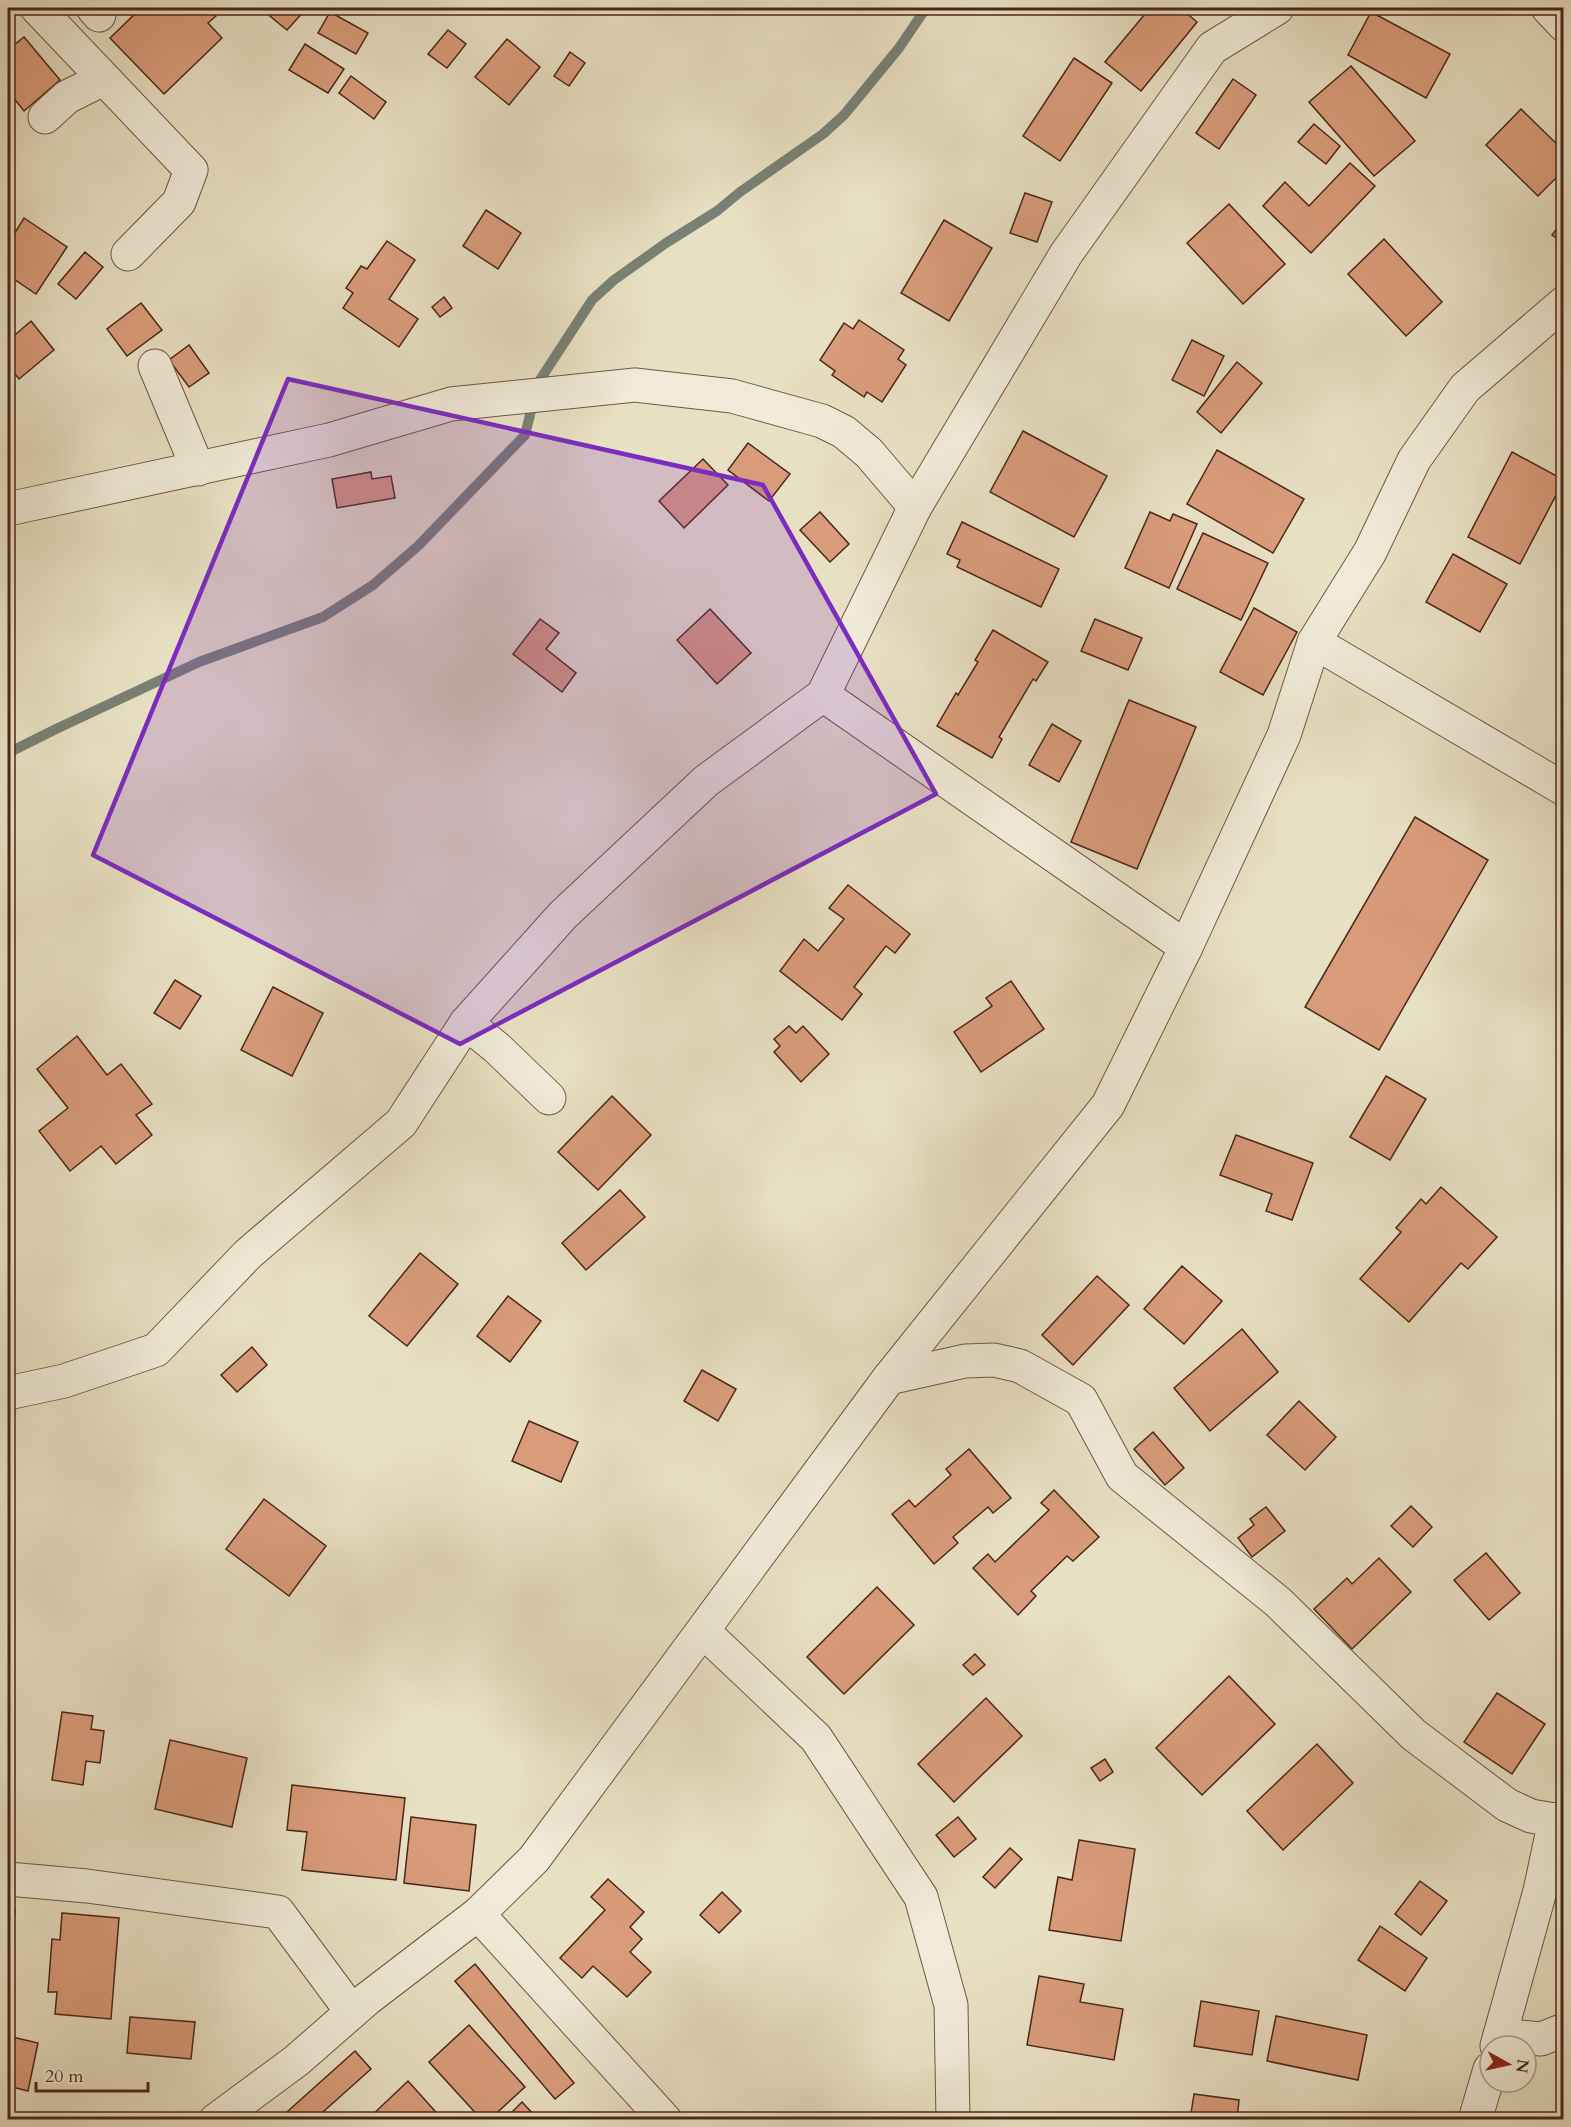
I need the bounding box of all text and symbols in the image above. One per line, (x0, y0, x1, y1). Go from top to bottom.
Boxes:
north arrow (1478, 2034, 1538, 2094)
scale bar (36, 2055, 148, 2093)
text: N (1510, 2058, 1534, 2074)
text: 20 m (45, 2064, 84, 2089)

